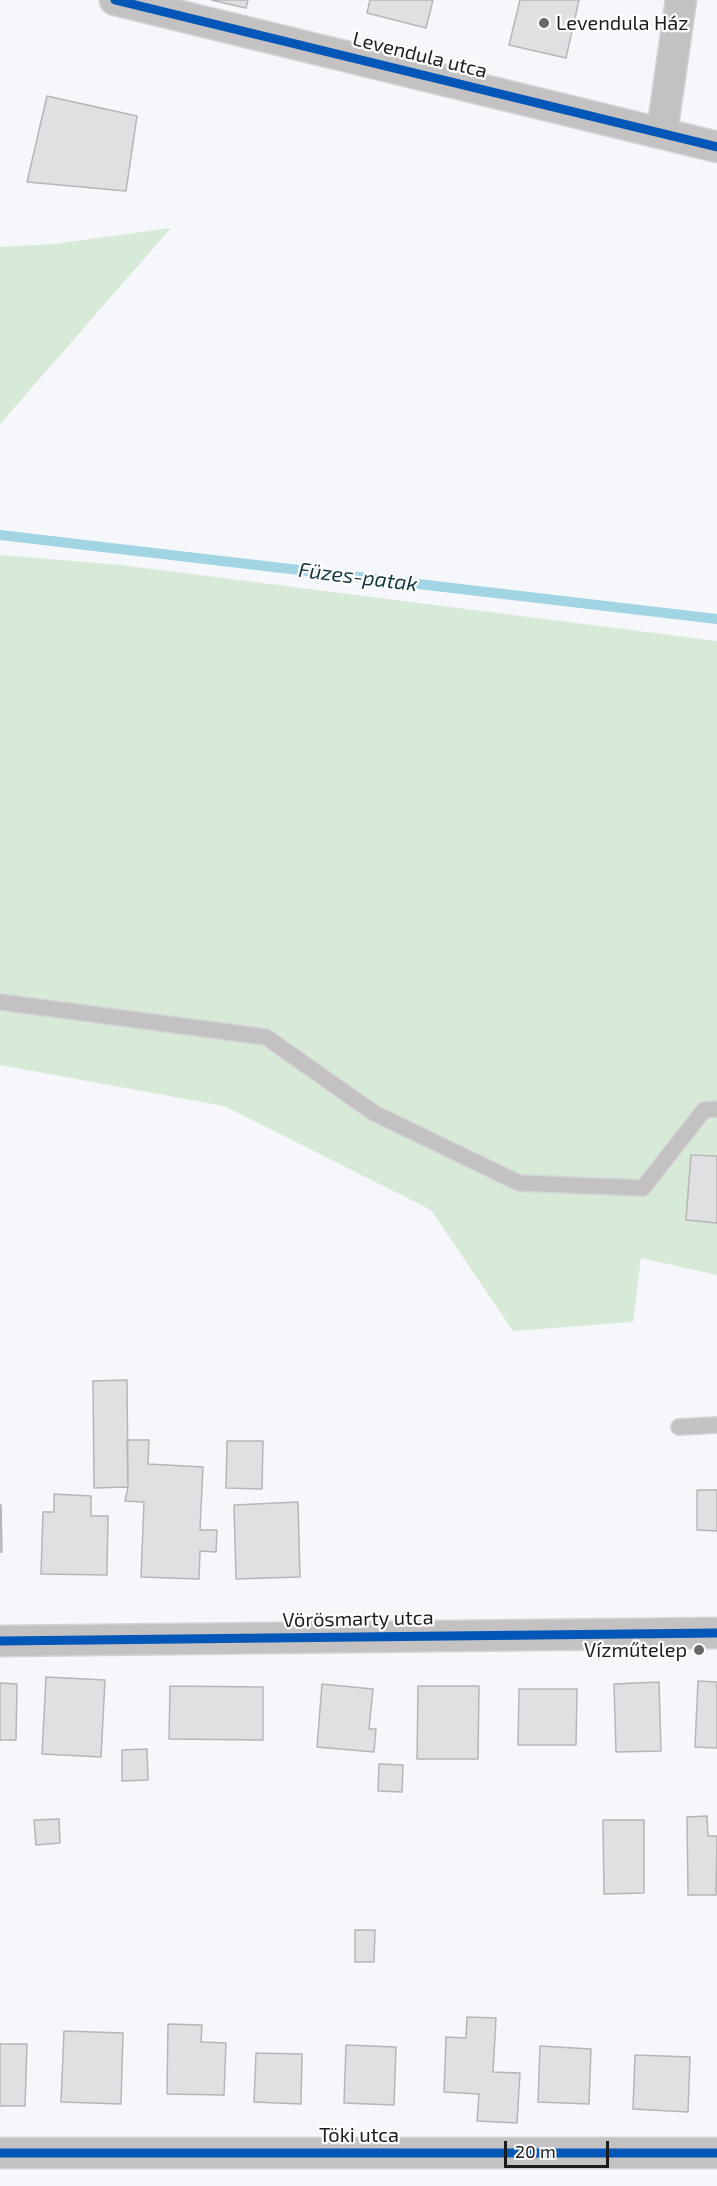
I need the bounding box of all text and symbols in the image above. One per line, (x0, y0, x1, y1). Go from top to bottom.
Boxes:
place label: Levendula Ház (556, 11, 689, 35)
marker: Levendula Ház (537, 16, 551, 30)
street label: Levendula utca (350, 27, 490, 83)
water label: Füzes-patak (297, 557, 419, 597)
street label: Vörösmarty utca (282, 1606, 434, 1632)
place label: Vízműtelep (584, 1638, 687, 1662)
marker: Vízműtelep (692, 1643, 706, 1657)
street label: Töki utca (319, 2123, 399, 2147)
scale bar (507, 2129, 612, 2167)
text: 20 m (515, 2140, 556, 2162)

